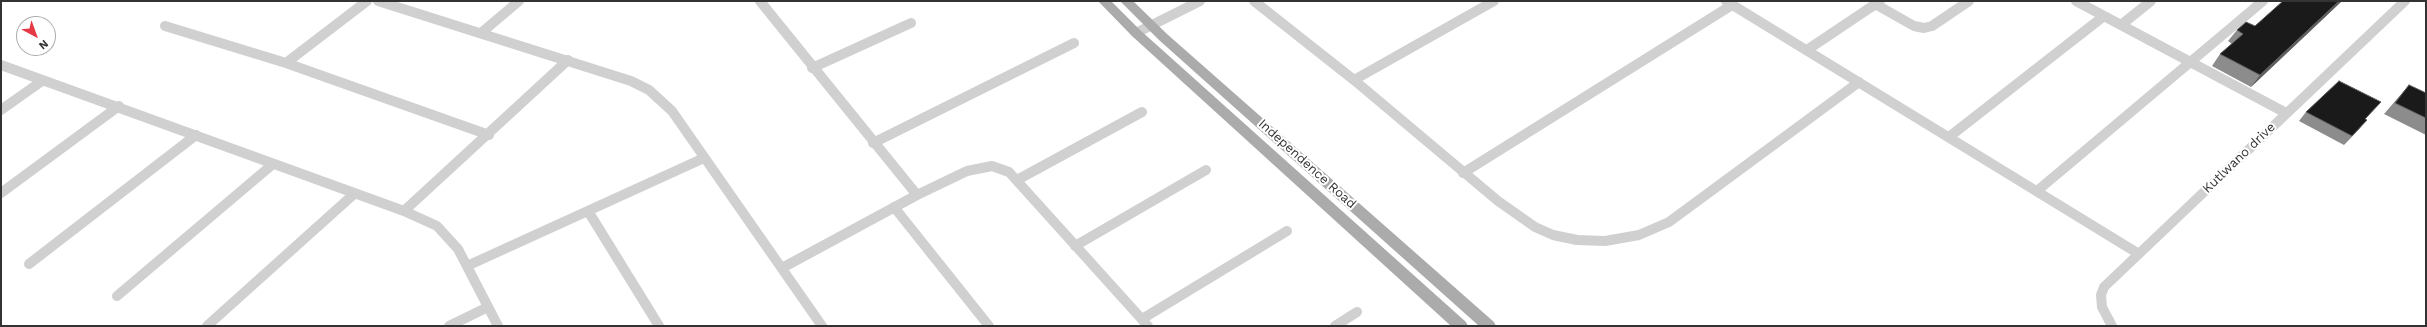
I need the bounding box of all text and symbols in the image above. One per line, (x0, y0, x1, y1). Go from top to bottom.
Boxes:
north arrow (16, 16, 56, 56)
text: N (36, 37, 51, 52)
street label: Independence Road (1255, 116, 1359, 212)
street label: Kutlwano drive (2199, 119, 2279, 197)

